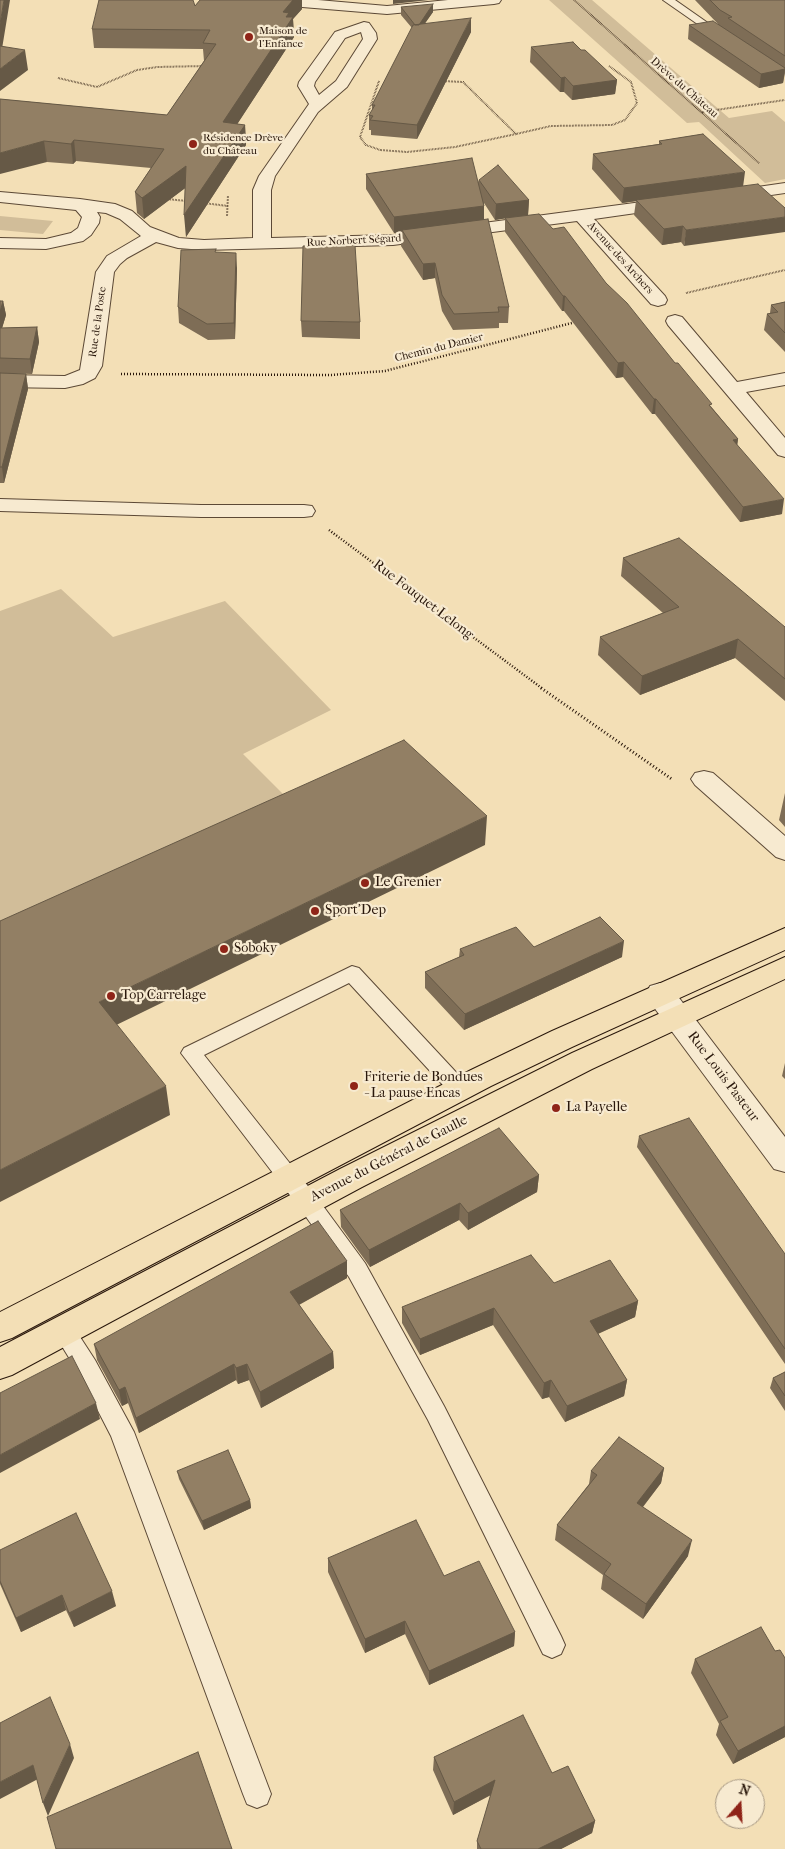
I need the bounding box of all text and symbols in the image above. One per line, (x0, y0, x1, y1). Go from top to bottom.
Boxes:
place label: Maison de l'Enfance (259, 24, 307, 50)
marker: Maison de l'Enfance (243, 31, 255, 43)
street label: Drève du Château (647, 55, 721, 121)
place label: Résidence Drève du Château (203, 131, 283, 157)
marker: Résidence Drève du Château (187, 138, 199, 150)
street label: Avenue des Archers (584, 219, 656, 297)
street label: Rue Norbert Ségard (306, 232, 402, 250)
street label: Rue de la Poste (86, 286, 110, 358)
street label: Chemin du Damier (393, 331, 485, 365)
street label: Rue Fouquet Lelong (369, 557, 477, 643)
place label: Le Grenier (375, 875, 441, 891)
marker: Le Grenier (359, 877, 371, 889)
place label: Sport'Dep (325, 903, 386, 919)
marker: Sport'Dep (309, 905, 321, 917)
place label: Soboky (234, 941, 277, 957)
marker: Soboky (218, 943, 230, 955)
place label: Top Carrelage (121, 988, 206, 1004)
marker: Top Carrelage (105, 990, 117, 1002)
street label: Rue Louis Pasteur (683, 1028, 763, 1126)
place label: Friterie de Bondues - La pause Encas (364, 1070, 483, 1102)
marker: Friterie de Bondues - La pause Encas (348, 1080, 360, 1092)
place label: La Payelle (566, 1100, 627, 1116)
marker: La Payelle (550, 1102, 562, 1114)
street label: Avenue du Général de Gaulle (308, 1112, 470, 1206)
north arrow (715, 1779, 765, 1829)
text: N (737, 1781, 753, 1800)

